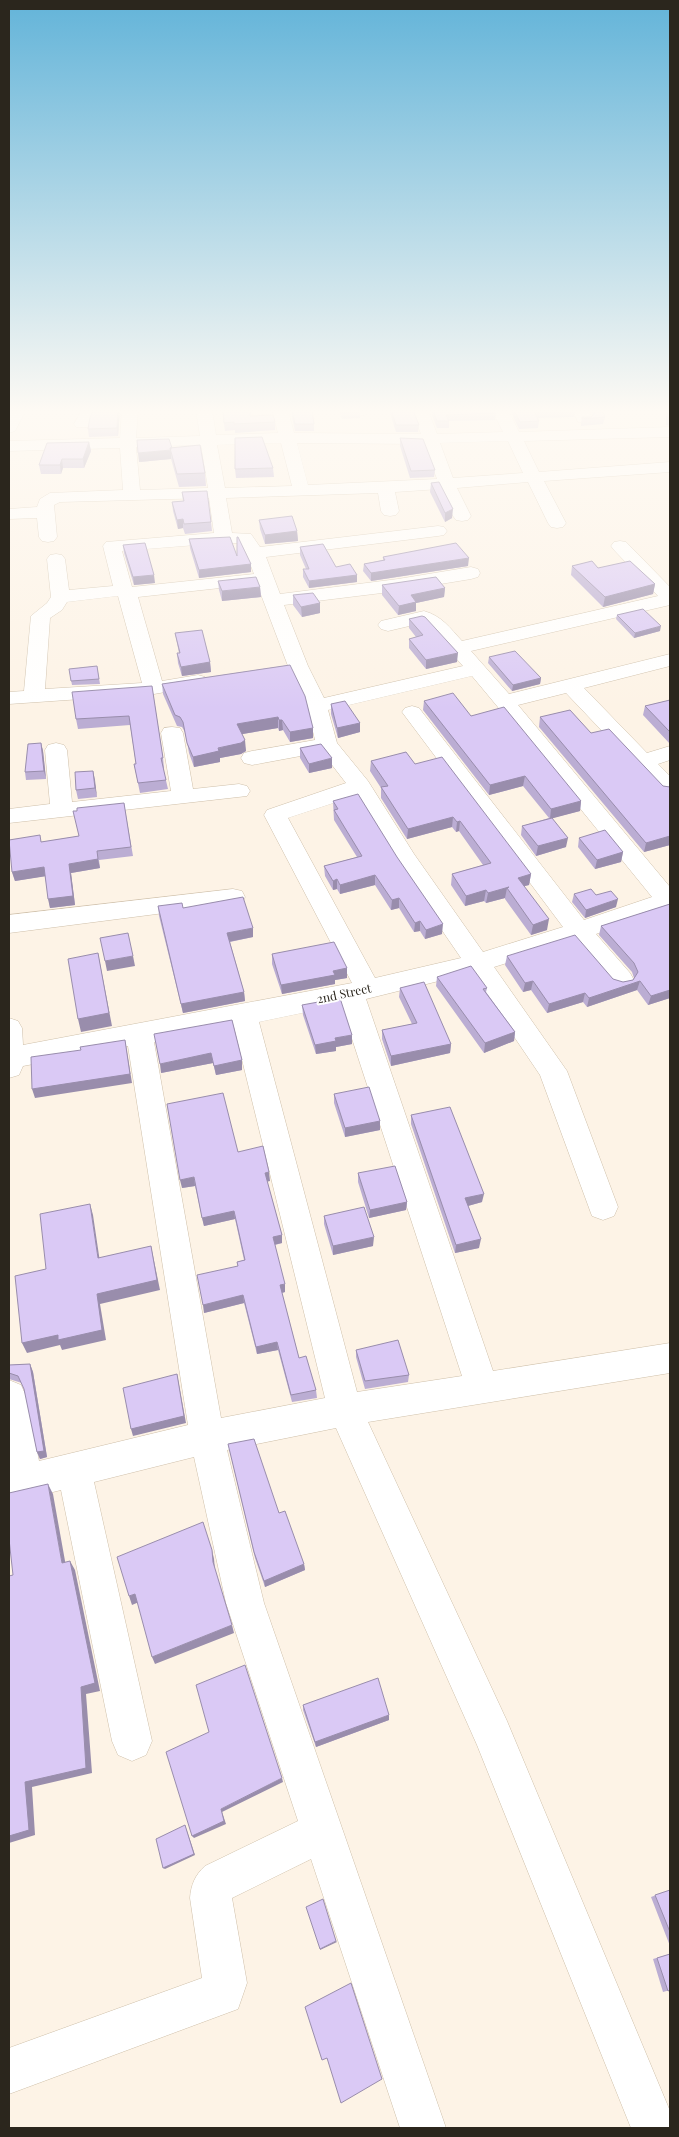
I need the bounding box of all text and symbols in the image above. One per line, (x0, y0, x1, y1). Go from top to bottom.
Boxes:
street label: 2nd Street (315, 979, 373, 1007)

